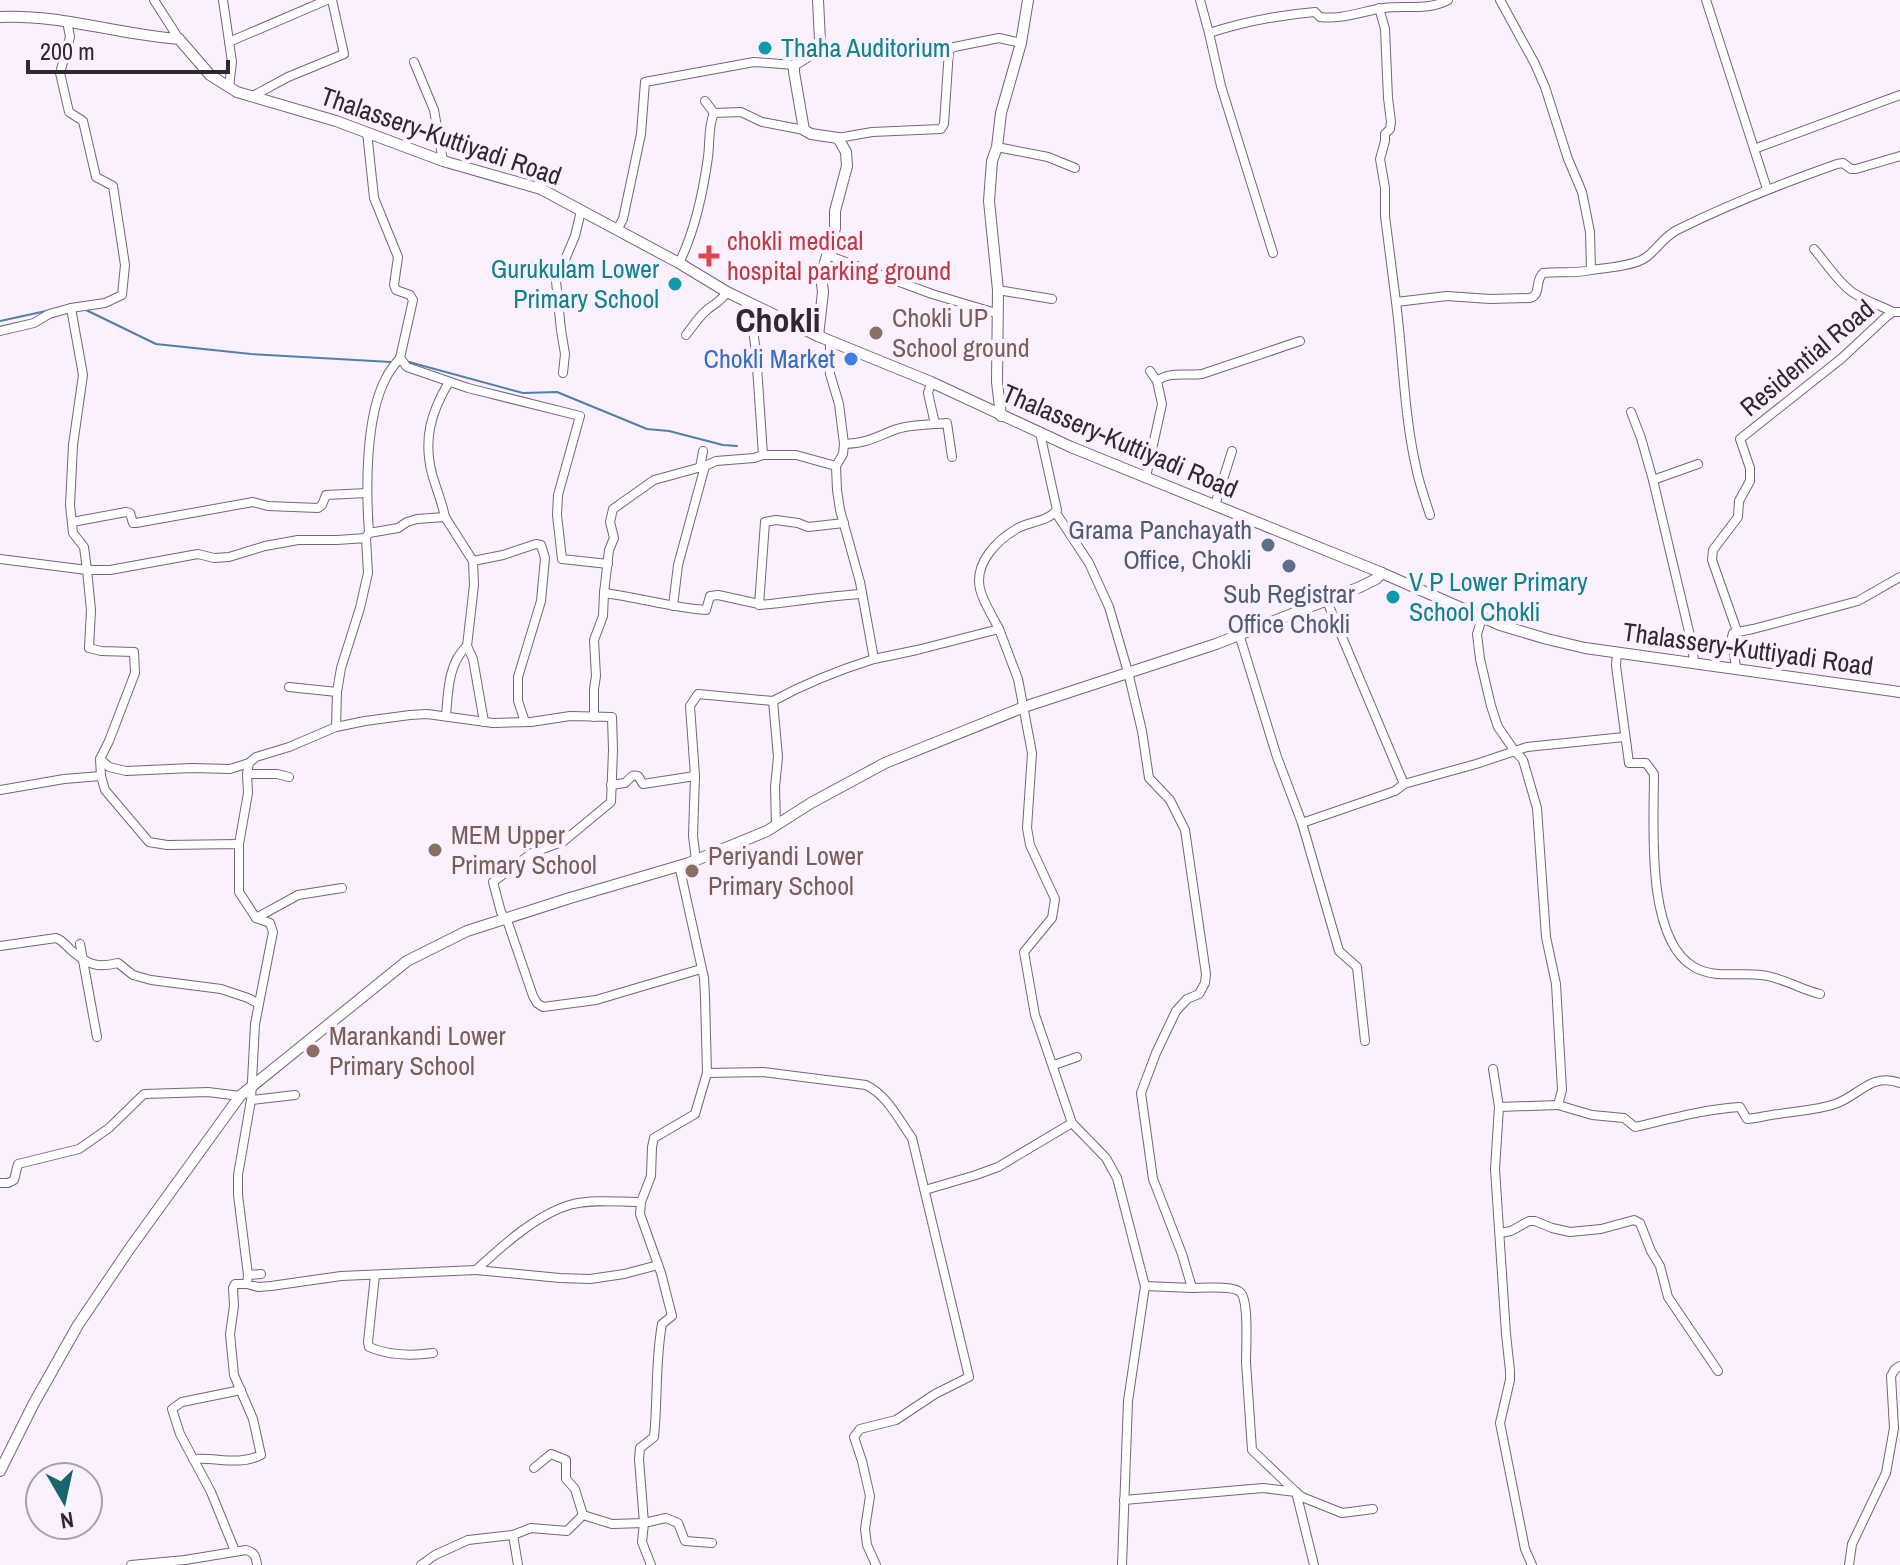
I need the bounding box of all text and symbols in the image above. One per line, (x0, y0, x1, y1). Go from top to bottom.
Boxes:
scale bar (28, 24, 228, 74)
place label: Thaha Auditorium (781, 30, 951, 65)
text: 200 m (40, 35, 95, 67)
marker: Thaha Auditorium (756, 39, 774, 57)
street label: Thalassery-Kuttiyadi Road (316, 78, 566, 193)
place label: chokli medical hospital parking ground (727, 223, 951, 288)
marker: chokli medical hospital parking ground (698, 245, 720, 267)
place label: Gurukulam Lower Primary School (491, 251, 659, 316)
marker: Gurukulam Lower Primary School (666, 275, 684, 293)
street label: Residential Road (1732, 291, 1881, 424)
district label: Chokli (735, 297, 821, 343)
place label: Chokli UP School ground (892, 300, 1030, 365)
marker: Chokli UP School ground (867, 324, 885, 342)
place label: Chokli Market (703, 341, 835, 376)
marker: Chokli Market (842, 350, 860, 368)
street label: Thalassery-Kuttiyadi Road (997, 375, 1243, 506)
place label: Grama Panchayath Office, Chokli (1068, 512, 1252, 577)
marker: Grama Panchayath Office, Chokli (1259, 536, 1277, 554)
marker: Sub Registrar Office Chokli (1280, 557, 1298, 575)
place label: V P Lower Primary School Chokli (1409, 564, 1588, 629)
place label: Sub Registrar Office Chokli (1223, 576, 1355, 641)
marker: V P Lower Primary School Chokli (1384, 588, 1402, 606)
street label: Thalassery-Kuttiyadi Road (1621, 614, 1875, 683)
place label: MEM Upper Primary School (451, 817, 597, 882)
place label: Periyandi Lower Primary School (708, 838, 863, 903)
marker: MEM Upper Primary School (426, 841, 444, 859)
marker: Periyandi Lower Primary School (683, 862, 701, 880)
place label: Marankandi Lower Primary School (329, 1018, 506, 1083)
marker: Marankandi Lower Primary School (304, 1042, 322, 1060)
north arrow (24, 1461, 104, 1541)
text: N (58, 1505, 76, 1537)

